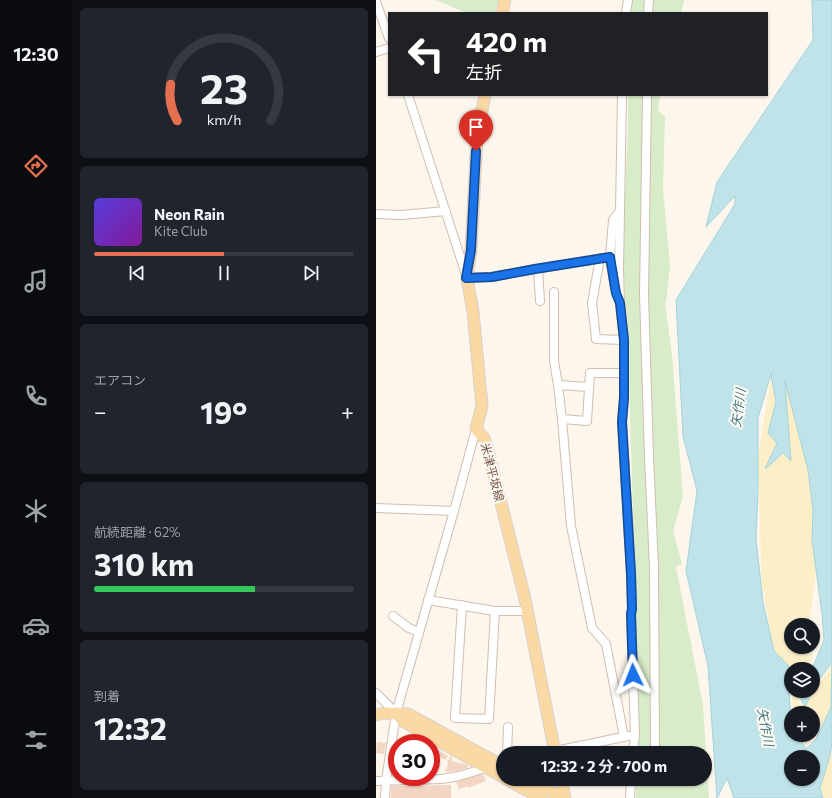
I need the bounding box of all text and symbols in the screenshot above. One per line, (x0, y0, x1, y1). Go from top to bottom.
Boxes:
text: 420 m (466, 24, 547, 58)
icon: left (400, 28, 452, 80)
text: 12:30 (13, 43, 59, 65)
text: 左折 (466, 61, 502, 83)
text: 23 (200, 62, 248, 113)
text: km/h (207, 110, 241, 128)
pin (459, 110, 493, 151)
icon: arrive (465, 116, 487, 138)
icon: directions (22, 152, 50, 180)
text: Neon Rain (154, 205, 225, 223)
text: Kite Club (154, 223, 208, 239)
icon: previous (126, 262, 148, 284)
icon: pause (213, 262, 235, 284)
icon: next (300, 262, 322, 284)
icon: music (22, 267, 50, 295)
text: エアコン (94, 372, 146, 388)
icon: phone (22, 382, 50, 410)
water label: 矢作川 (727, 386, 749, 428)
text: 19° (200, 393, 247, 430)
text: − (94, 398, 107, 425)
text: + (341, 398, 354, 425)
street label: 米津平坂線 (478, 441, 508, 503)
icon: climate (22, 497, 50, 525)
text: 航続距離 · 62% (94, 524, 181, 540)
text: 310 km (94, 545, 194, 582)
icon: car (22, 612, 50, 640)
map controls (784, 618, 820, 786)
button: search (784, 618, 820, 654)
position arrow (612, 654, 654, 696)
button: layers (784, 662, 820, 698)
text: 到着 (94, 688, 120, 704)
water label: 矢作川 (754, 706, 778, 750)
button: + (784, 706, 820, 742)
text: 12:32 (94, 709, 167, 746)
icon: filters (22, 726, 50, 754)
speed limit sign: 30 (388, 734, 440, 786)
button: − (784, 750, 820, 786)
text: 12:32 · 2 分 · 700 m (541, 757, 667, 775)

